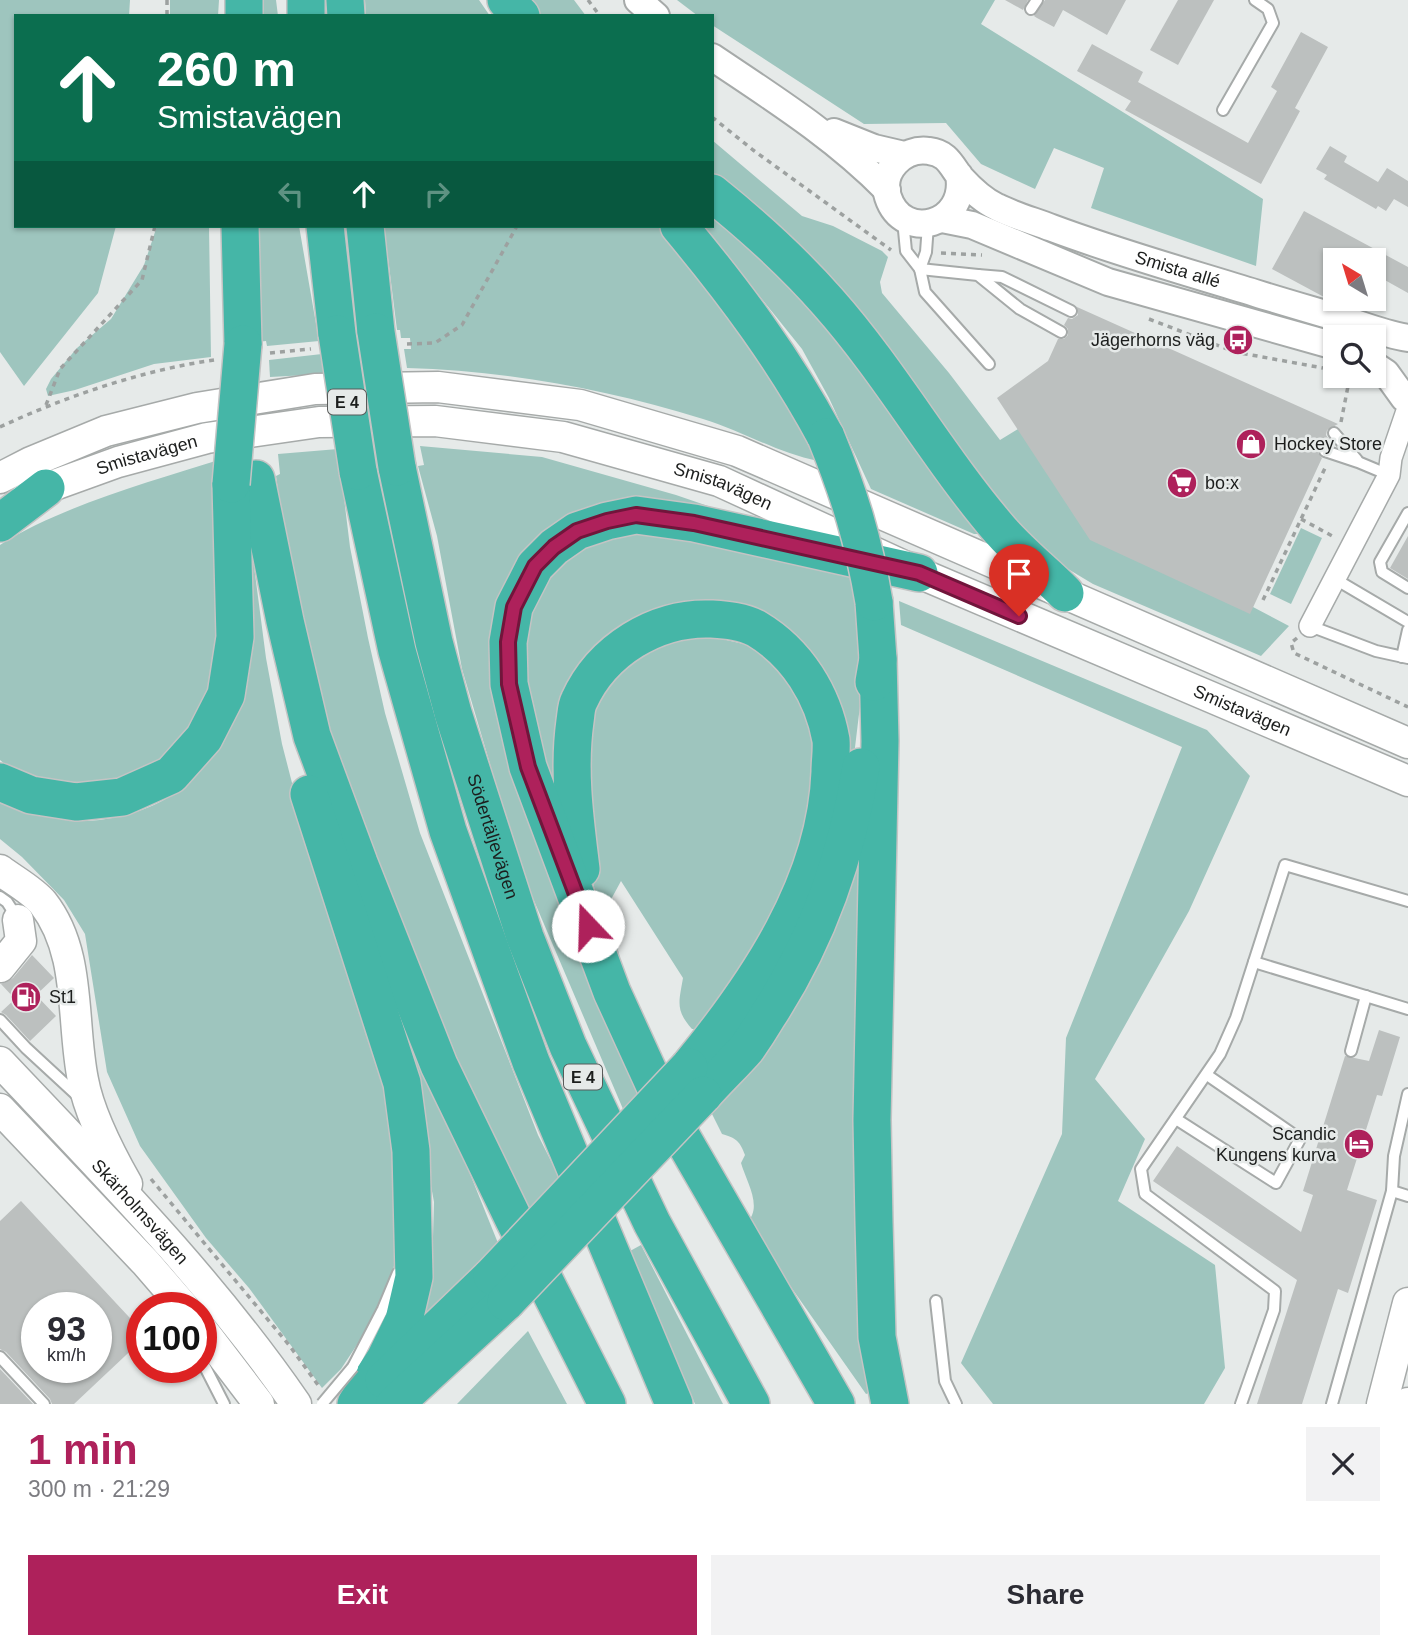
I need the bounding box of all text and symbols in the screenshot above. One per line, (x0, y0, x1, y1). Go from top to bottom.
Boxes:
icon: ahead (42, 42, 133, 133)
text: 260 m (157, 42, 296, 96)
text: Smistavägen (157, 99, 342, 135)
icon: left (272, 175, 310, 213)
icon: ahead (345, 175, 383, 213)
icon: right (418, 175, 456, 213)
street label: Smista allé (1133, 247, 1223, 292)
north arrow (1323, 248, 1386, 312)
map controls (1323, 248, 1386, 388)
bus stop icon: Jägerhorns väg (1221, 323, 1255, 357)
button: search (1323, 325, 1386, 388)
place label: Jägerhorns väg (1091, 330, 1215, 350)
road number: E 4 (328, 390, 366, 414)
shop icon: Hockey Store (1234, 427, 1268, 461)
street label: Smistavägen (94, 431, 200, 479)
place label: Hockey Store (1274, 434, 1382, 454)
street label: Smistavägen (671, 459, 775, 514)
supermarket icon: bo:x (1165, 466, 1199, 500)
place label: bo:x (1205, 473, 1239, 493)
pin (989, 544, 1049, 616)
icon: arrive (1000, 555, 1038, 593)
street label: Smistavägen (1190, 681, 1294, 740)
street label: Södertäljevägen (463, 771, 522, 901)
position arrow (551, 889, 625, 963)
fuel station icon: St1 (9, 980, 43, 1014)
place label: St1 (49, 987, 76, 1007)
road number: E 4 (564, 1064, 602, 1090)
place label: Scandic Kungens kurva (1216, 1124, 1337, 1165)
hotel icon: Scandic Kungens kurva (1342, 1127, 1376, 1161)
street label: Skärholmsvägen (88, 1155, 192, 1268)
speed limit sign: 100 (126, 1292, 217, 1383)
text: 93 (47, 1309, 86, 1348)
text: km/h (47, 1345, 86, 1365)
text: 1 min (28, 1426, 138, 1473)
button: close (1306, 1427, 1380, 1501)
text: 300 m · 21:29 (28, 1476, 170, 1502)
button: Exit (28, 1555, 697, 1635)
button: Share (711, 1555, 1380, 1635)

